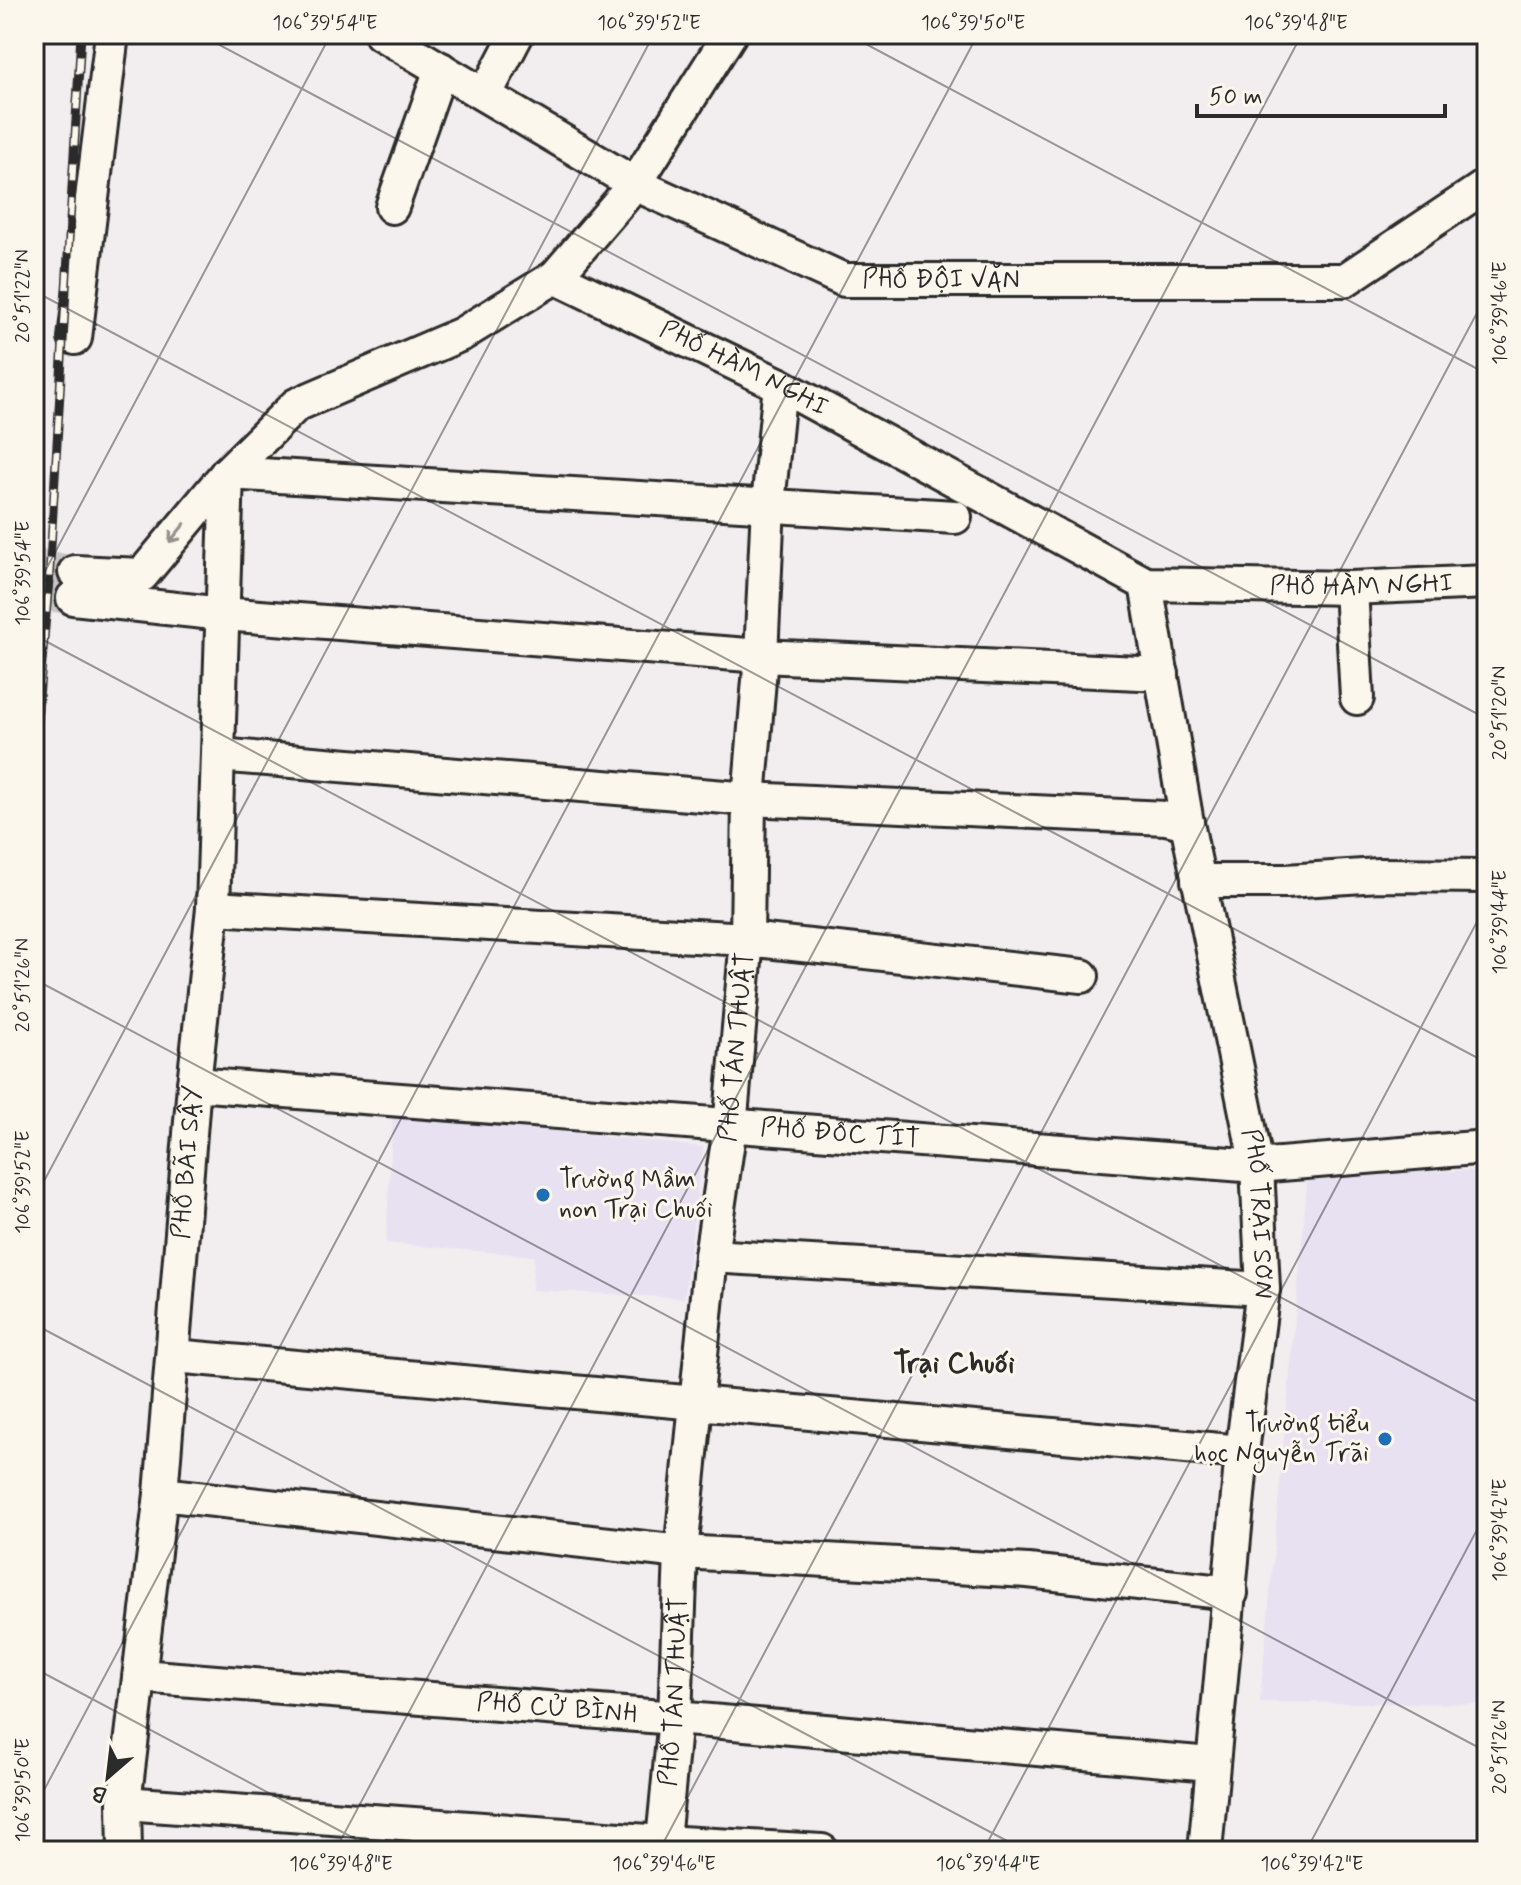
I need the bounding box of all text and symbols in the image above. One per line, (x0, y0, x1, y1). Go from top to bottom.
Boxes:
text: 106°39'54"E (273, 10, 377, 37)
text: 106°39'52"E (597, 10, 701, 37)
text: 106°39'50"E (921, 10, 1025, 37)
text: 106°39'48"E (1244, 10, 1348, 37)
scale bar (1197, 68, 1445, 118)
text: 50 m (1209, 82, 1263, 113)
text: 20°51'22"N (10, 249, 37, 343)
text: 106°39'46"E (1487, 261, 1514, 365)
street label: PHỐ ĐỘI VĂN (862, 263, 1020, 297)
street label: PHỐ HÀM NGHI (654, 313, 834, 425)
text: 106°39'54"E (10, 521, 37, 625)
one-way arrow (168, 522, 186, 543)
street label: PHỐ HÀM NGHI (1269, 567, 1454, 605)
text: 20°51'20"N (1487, 666, 1514, 760)
text: 106°39'44"E (1487, 870, 1514, 974)
text: 20°51'26"N (10, 938, 37, 1032)
street label: PHỐ TÁN THUẬT (711, 951, 763, 1144)
street label: PHỐ BÃI SẬY (165, 1084, 211, 1240)
street label: PHỐ ĐỐC TÍT (759, 1111, 921, 1157)
street label: PHỐ TRẠI SƠN (1233, 1126, 1281, 1300)
text: 106°39'52"E (10, 1130, 37, 1234)
place label: Trường Mầm non Trại Chuối (559, 1163, 713, 1227)
marker: Trường Mầm non Trại Chuối (534, 1186, 552, 1204)
district label: Trại Chuối (893, 1344, 1015, 1383)
place label: Trường tiểu học Nguyễn Trãi (1194, 1407, 1369, 1473)
marker: Trường tiểu học Nguyễn Trãi (1376, 1430, 1394, 1448)
text: 106°39'42"E (1487, 1479, 1514, 1581)
street label: PHỐ TÁN THUẬT (651, 1596, 696, 1788)
street label: PHỐ CỬ BÌNH (475, 1685, 638, 1732)
text: 20°51'26"N (1487, 1700, 1514, 1794)
north arrow (68, 1737, 148, 1817)
text: 106°39'50"E (10, 1738, 37, 1842)
text: B (87, 1777, 112, 1809)
text: 106°39'48"E (289, 1851, 393, 1878)
text: 106°39'46"E (612, 1851, 716, 1878)
text: 106°39'44"E (936, 1851, 1040, 1878)
text: 106°39'42"E (1261, 1851, 1363, 1878)

